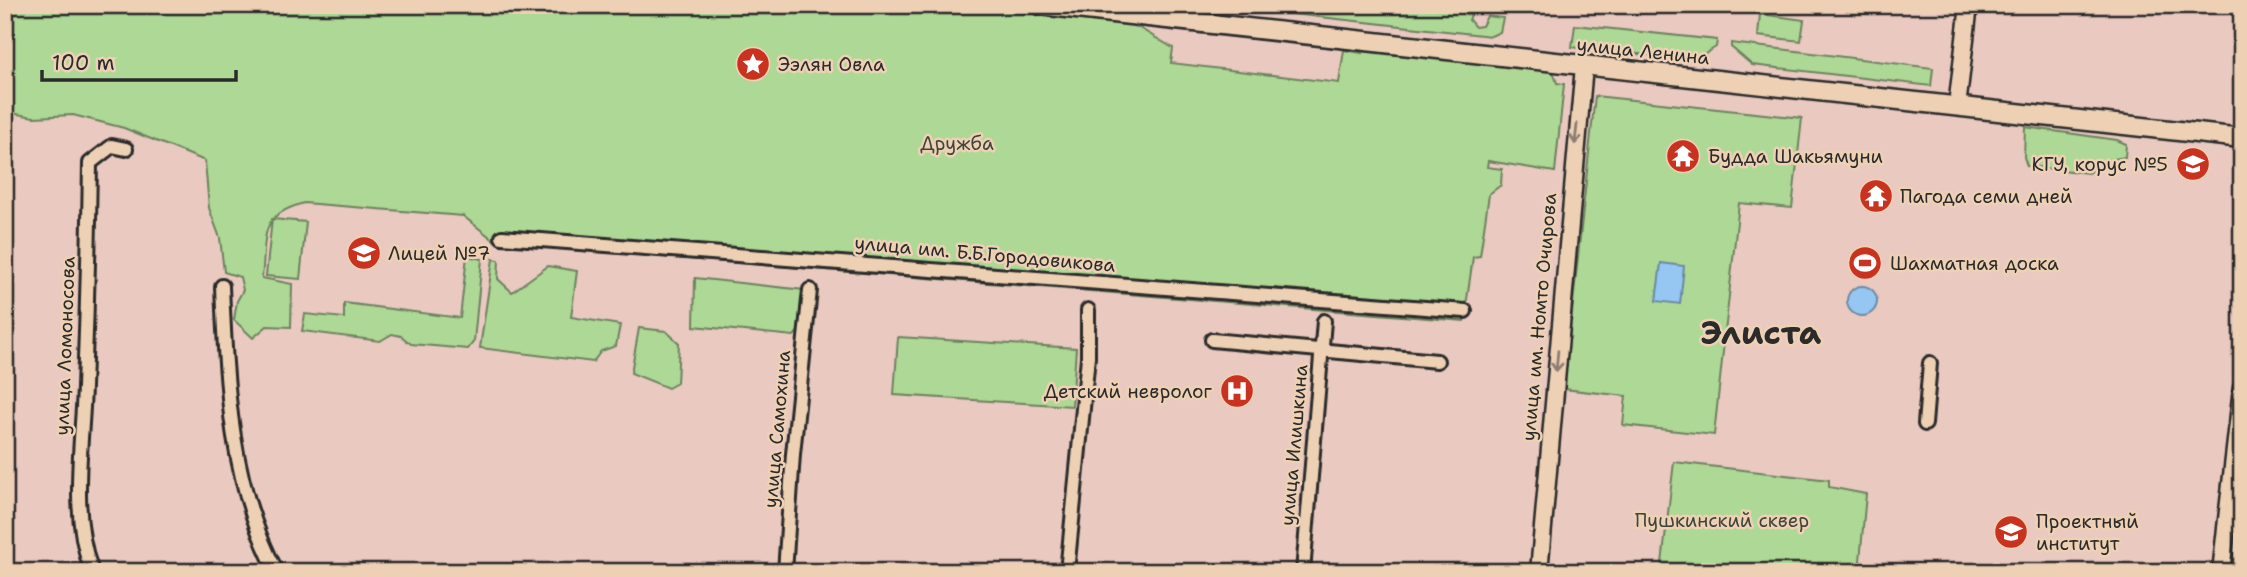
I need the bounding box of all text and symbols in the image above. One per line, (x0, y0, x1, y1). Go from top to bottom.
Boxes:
street label: улица Ленина (1575, 32, 1711, 70)
scale bar (42, 38, 236, 82)
place icon: Ээлян Овла (734, 45, 772, 83)
text: 100 m (52, 49, 115, 77)
place label: Ээлян Овла (778, 52, 885, 77)
one-way arrow (1570, 122, 1583, 145)
park label: Дружба (920, 131, 994, 156)
temple icon: Будда Шакьямуни (1664, 137, 1702, 175)
place label: Будда Шакьямуни (1708, 144, 1883, 169)
school or university icon: КГУ, корус №5 (2174, 145, 2212, 183)
place label: КГУ, корус №5 (2031, 152, 2168, 177)
temple icon: Пагода семи дней (1857, 177, 1895, 215)
place label: Пагода семи дней (1900, 184, 2073, 209)
street label: улица им. Номто Очирова (1516, 192, 1562, 442)
street label: улица им. Б.Б.Городовикова (853, 230, 1117, 278)
school or university icon: Лицей №7 (345, 234, 383, 272)
place label: Лицей №7 (388, 241, 490, 266)
sports icon: Шахматная доска (1846, 244, 1884, 282)
place label: Шахматная доска (1890, 251, 2059, 276)
street label: улица Ломоносова (49, 256, 81, 436)
district label: Элиста (1701, 310, 1822, 355)
street label: улица Самохина (758, 349, 796, 509)
one-way arrow (1550, 349, 1563, 372)
street label: улица Илишкина (1274, 363, 1314, 527)
hospital icon: Детский невролог (1218, 372, 1256, 410)
place label: Детский невролог (1044, 379, 1213, 404)
park label: Пушкинский сквер (1635, 508, 1809, 533)
place label: Проектный институт (2036, 509, 2139, 556)
school or university icon: Проектный институт (1992, 513, 2030, 551)

